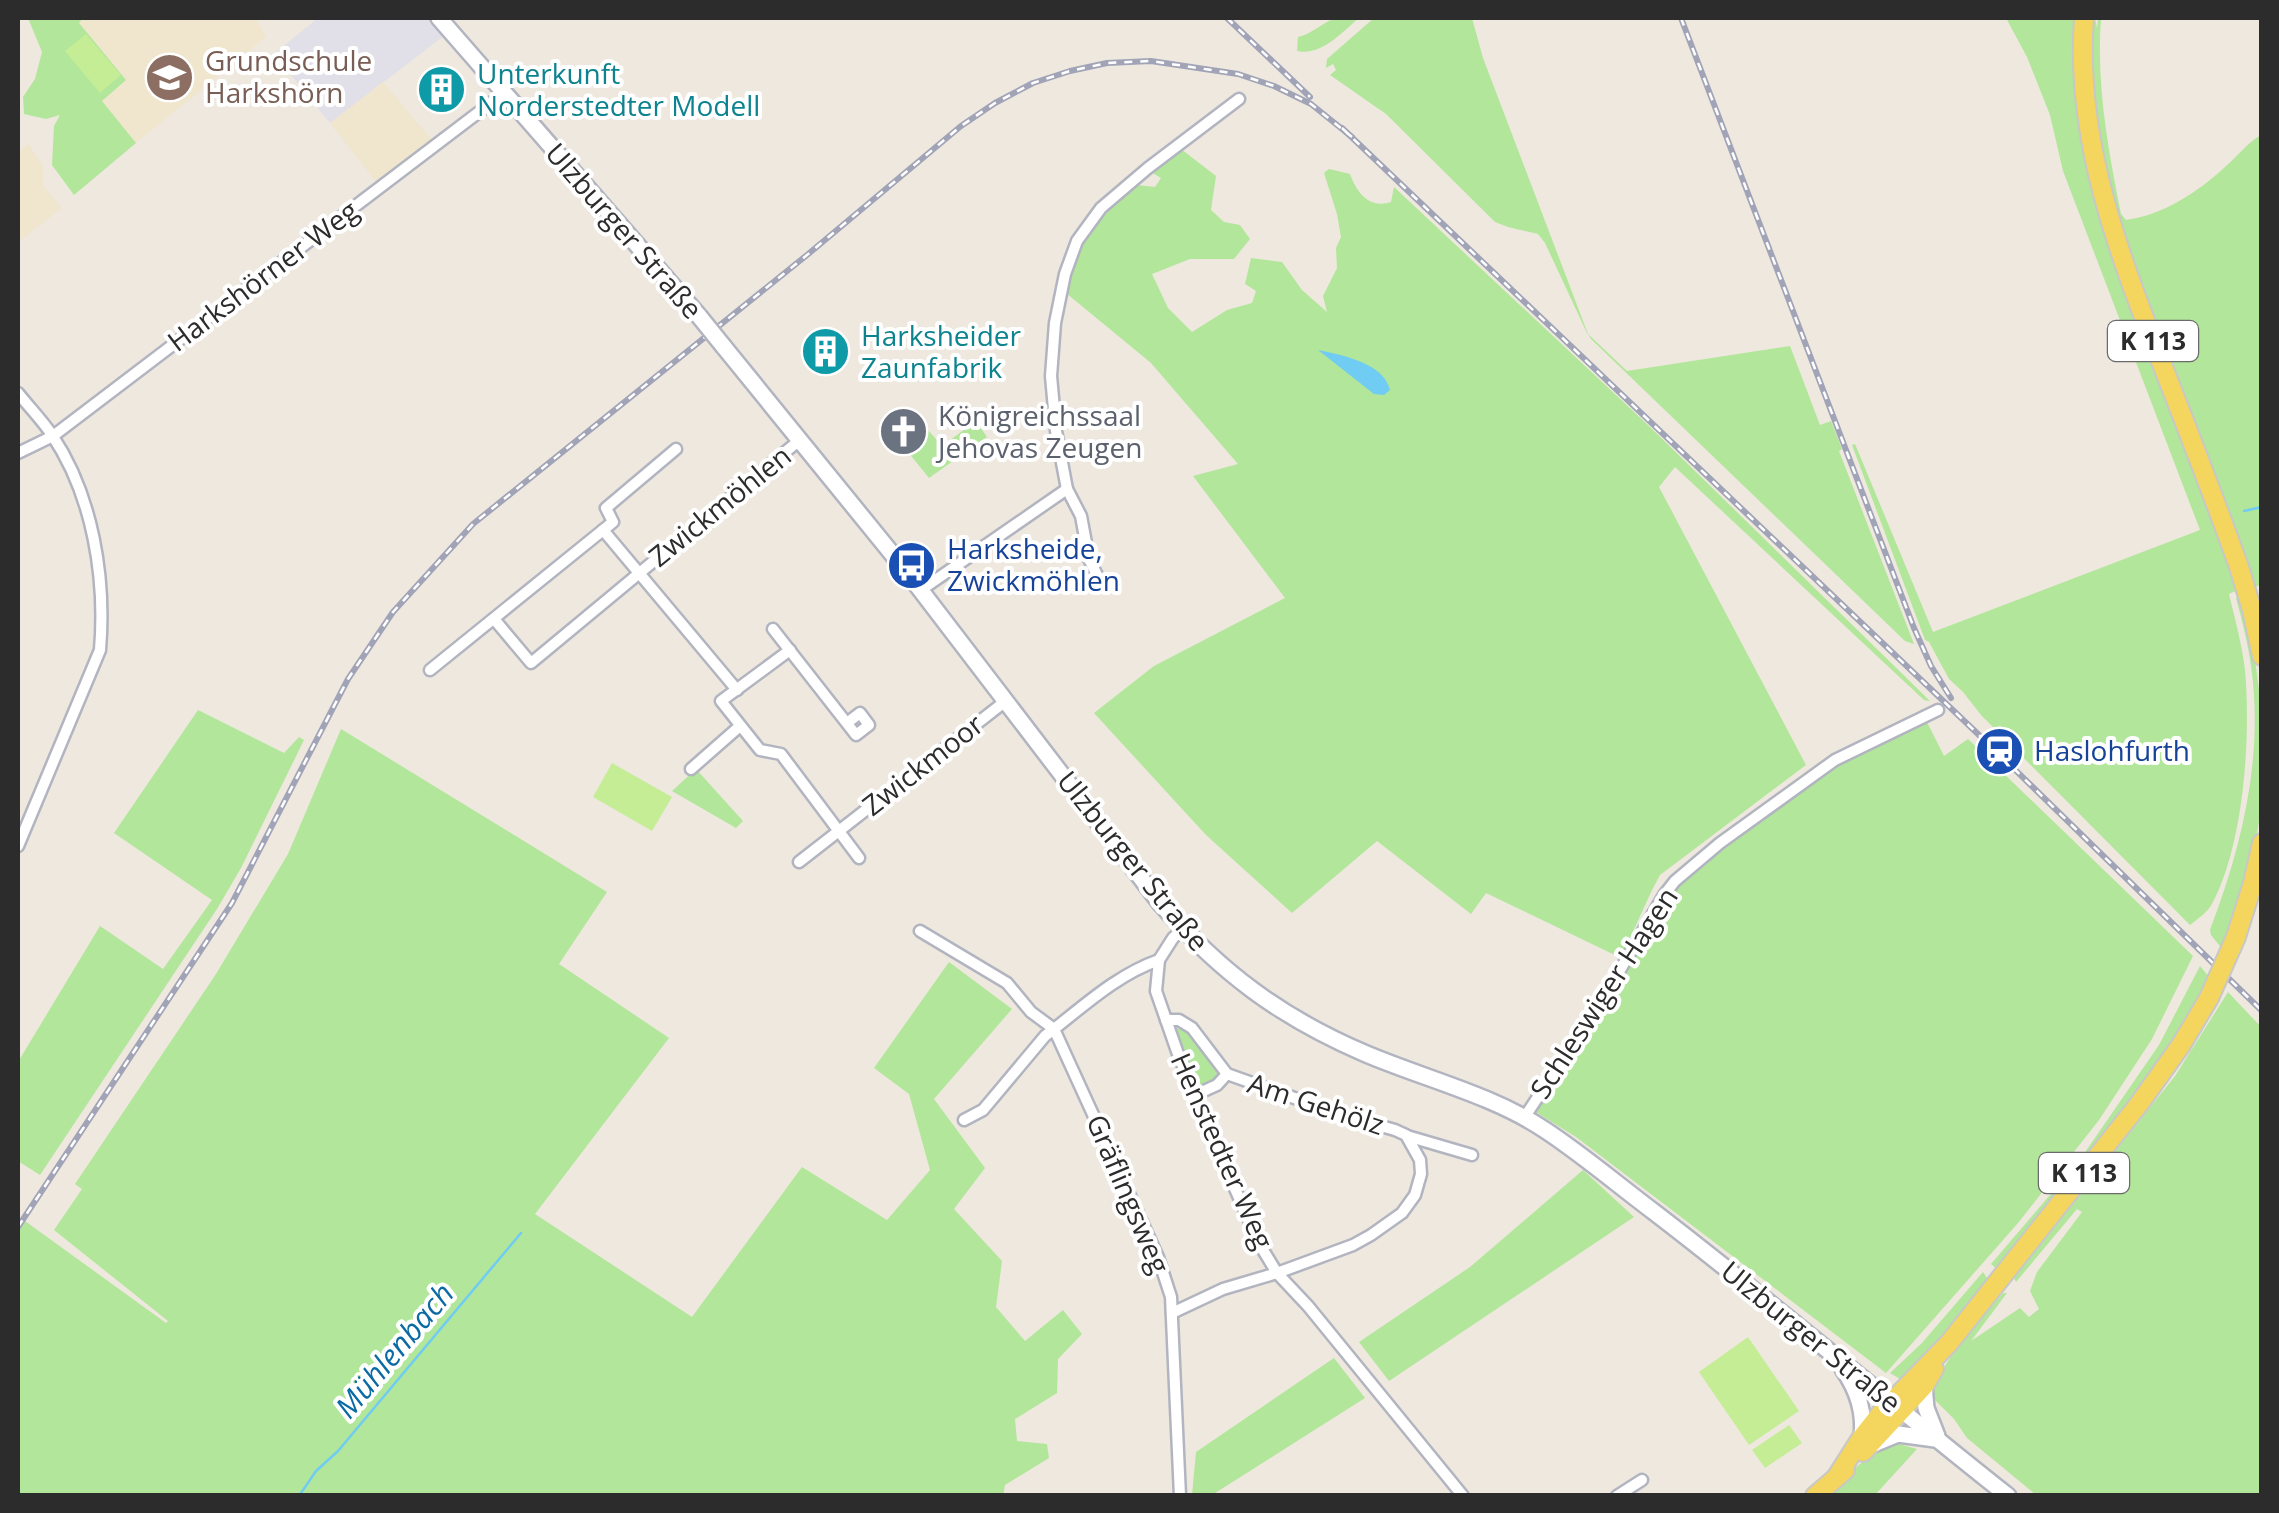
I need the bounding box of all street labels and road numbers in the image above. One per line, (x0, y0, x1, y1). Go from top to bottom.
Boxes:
street label: Ulzburger Straße (538, 134, 712, 326)
street label: Harkshörner Weg (159, 191, 366, 359)
road number: K 113 (2108, 321, 2198, 361)
street label: Zwickmöhlen (640, 436, 798, 574)
street label: Zwickmoor (854, 705, 991, 824)
street label: Ulzburger Straße (1049, 762, 1218, 958)
street label: Schleswiger Hagen (1521, 879, 1686, 1105)
street label: Henstedter Weg (1163, 1047, 1283, 1255)
street label: Am Gehölz (1243, 1063, 1389, 1143)
street label: Gräflingsweg (1078, 1108, 1179, 1279)
road number: K 113 (2039, 1153, 2129, 1193)
street label: Ulzburger Straße (1714, 1252, 1910, 1421)

